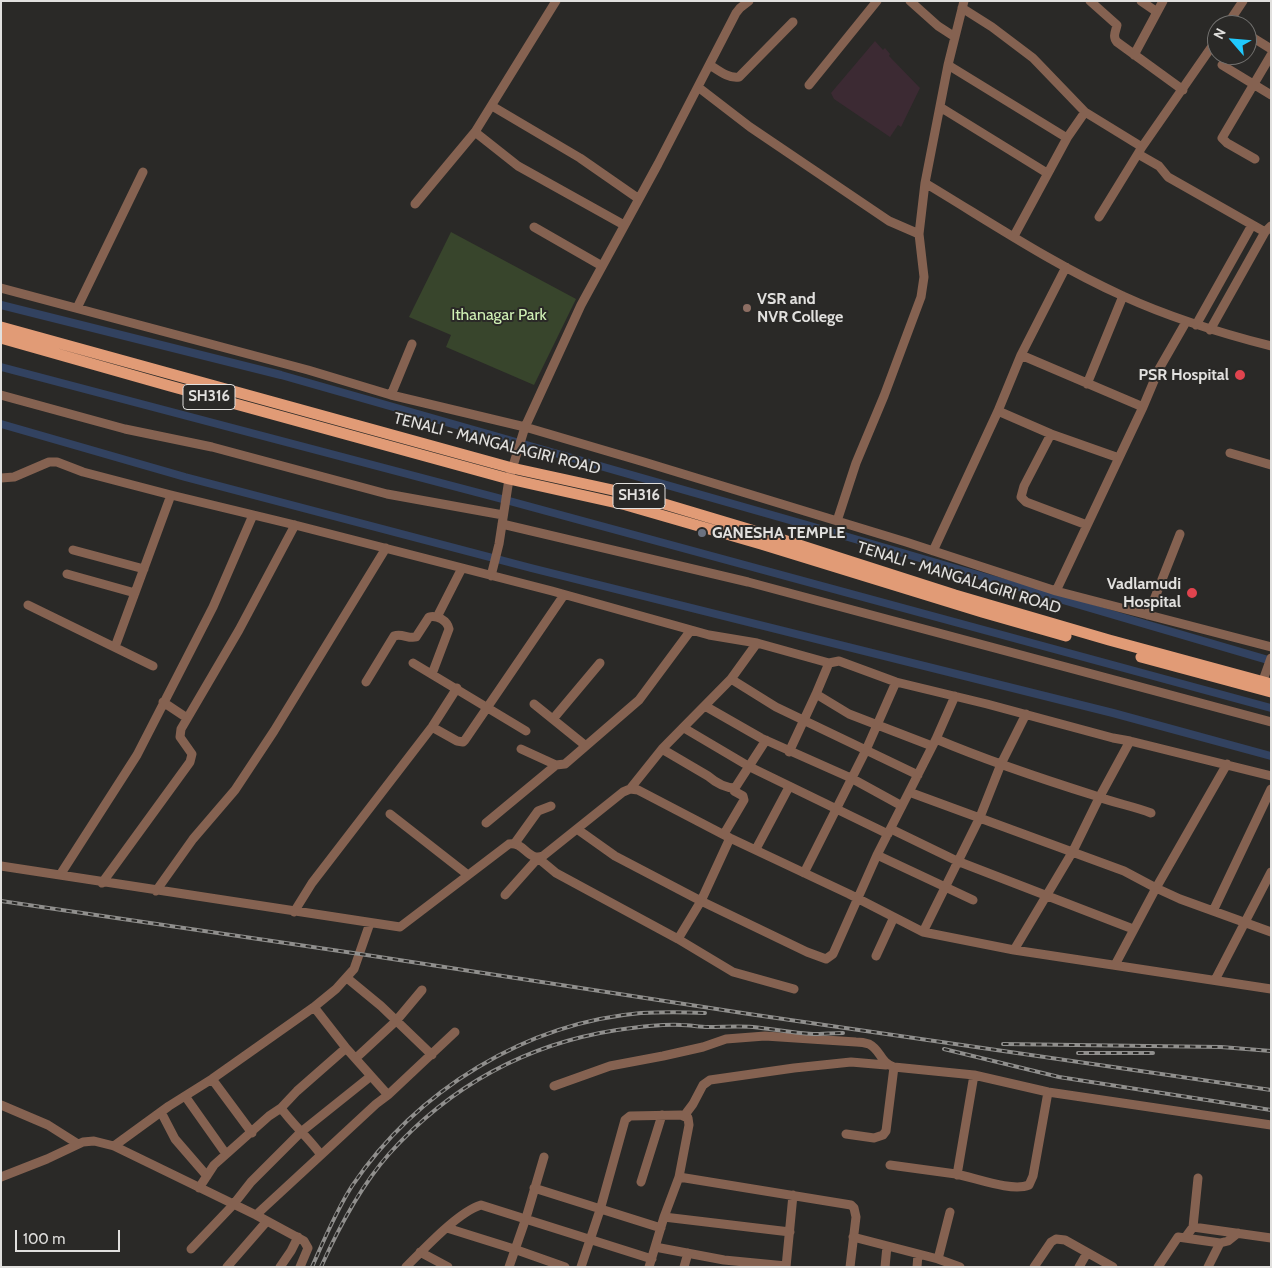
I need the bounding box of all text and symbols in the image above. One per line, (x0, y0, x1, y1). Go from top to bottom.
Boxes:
north arrow (1207, 15, 1257, 65)
text: N (1209, 25, 1230, 42)
place label: VSR and NVR College (757, 289, 843, 327)
marker: VSR and NVR College (741, 302, 753, 314)
park label: Ithanagar Park (451, 305, 547, 325)
place label: PSR Hospital (1139, 365, 1229, 385)
marker: PSR Hospital (1233, 368, 1247, 382)
road number: SH316 (183, 384, 235, 410)
street label: TENALI - MANGALAGIRI ROAD (392, 409, 602, 479)
road number: SH316 (613, 484, 665, 508)
place label: GANESHA TEMPLE (712, 523, 845, 543)
marker: GANESHA TEMPLE (696, 527, 708, 539)
street label: TENALI - MANGALAGIRI ROAD (855, 538, 1063, 618)
place label: Vadlamudi Hospital (1107, 574, 1181, 612)
marker: Vadlamudi Hospital (1185, 586, 1199, 600)
scale bar (18, 1220, 122, 1252)
text: 100 m (23, 1230, 65, 1248)

